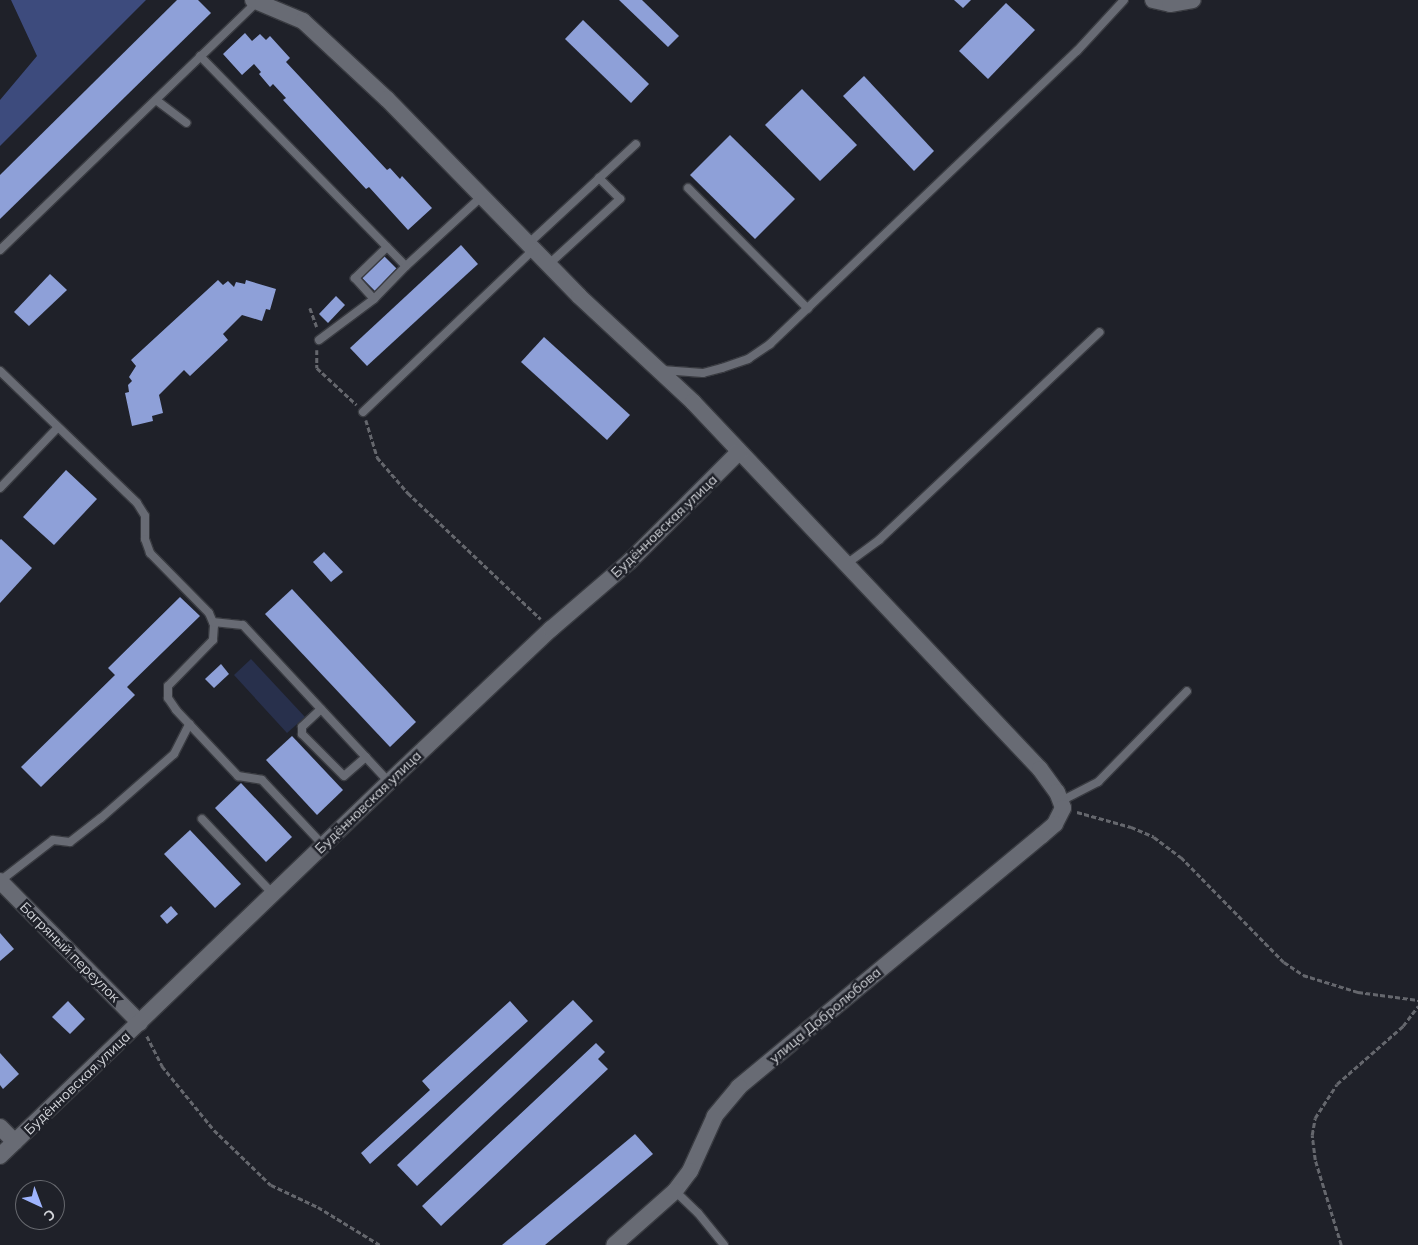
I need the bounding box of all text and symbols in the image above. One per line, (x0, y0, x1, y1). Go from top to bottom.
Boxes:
street label: Будённовская улица (607, 471, 721, 581)
street label: Будённовская улица (311, 747, 425, 857)
street label: Багряный переулок (16, 898, 124, 1006)
street label: улица Добролюбова (766, 963, 884, 1067)
street label: Будённовская улица (20, 1028, 134, 1138)
north arrow (15, 1180, 65, 1230)
text: С (40, 1205, 59, 1225)

